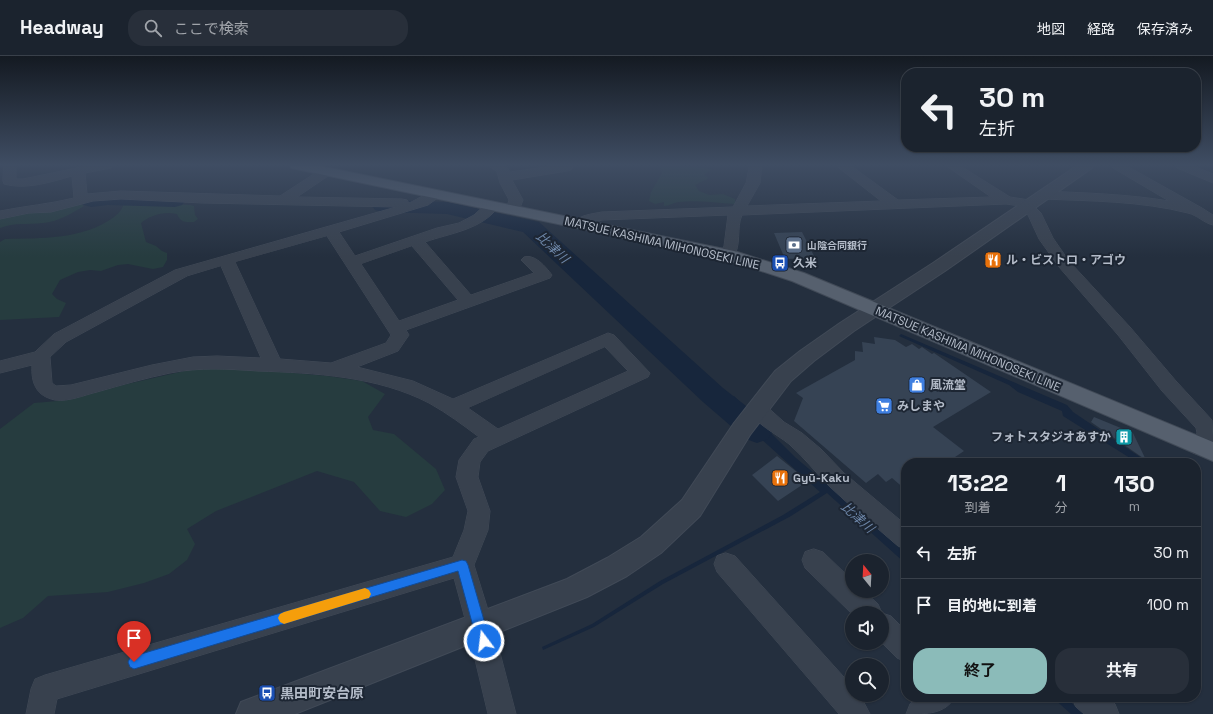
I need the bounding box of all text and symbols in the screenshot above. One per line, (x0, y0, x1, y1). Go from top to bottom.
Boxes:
search box (128, 10, 408, 46)
text: Headway (20, 15, 104, 40)
icon: search (142, 17, 164, 39)
text: ここで検索 (174, 19, 249, 38)
text: 地図 (1037, 20, 1065, 38)
text: 経路 (1087, 20, 1115, 38)
text: 保存済み (1137, 20, 1193, 38)
text: 30 m (979, 79, 1045, 115)
icon: left (913, 84, 965, 136)
text: 左折 (979, 117, 1015, 140)
street label: MATSUE KASHIMA MIHONOSEKI LINE (563, 213, 761, 273)
water label: 比津川 (533, 228, 574, 268)
bank icon: 山陰合同銀行 (784, 235, 804, 255)
place label: 山陰合同銀行 (807, 239, 867, 252)
restaurant icon: ル・ビストロ・アゴウ (983, 250, 1003, 270)
place label: ル・ビストロ・アゴウ (1006, 252, 1126, 268)
bus stop icon: 久米 (770, 253, 790, 273)
place label: 久米 (793, 255, 817, 271)
street label: MATSUE KASHIMA MIHONOSEKI LINE (873, 303, 1063, 395)
shop icon: 風流堂 (907, 375, 927, 395)
place label: 風流堂 (930, 377, 966, 393)
supermarket icon: みしまや (874, 396, 894, 416)
place label: みしまや (897, 398, 945, 414)
building icon: フォトスタジオあすか (1114, 427, 1134, 447)
place label: フォトスタジオあすか (991, 429, 1111, 445)
text: 13:22 (947, 467, 1008, 498)
text: 1 (1056, 467, 1066, 498)
restaurant icon: Gyū-Kaku (770, 468, 790, 488)
text: 130 (1114, 468, 1155, 499)
place label: Gyū-Kaku (793, 470, 850, 486)
water label: 比津川 (837, 498, 879, 538)
text: m (1129, 498, 1140, 515)
text: 到着 (965, 499, 991, 516)
text: 分 (1055, 499, 1068, 516)
icon: left (913, 542, 935, 564)
text: 30 m (1154, 543, 1189, 562)
text: 左折 (947, 544, 977, 563)
north arrow (845, 554, 889, 598)
map controls (845, 554, 889, 702)
icon: arrive (913, 594, 935, 616)
text: 100 m (1147, 595, 1189, 614)
text: 目的地に到着 (947, 596, 1037, 615)
button: sound (845, 606, 889, 650)
position arrow (463, 620, 505, 662)
pin (117, 621, 151, 662)
icon: arrive (123, 627, 145, 649)
button: 終了 (913, 648, 1047, 694)
button: 共有 (1055, 648, 1189, 694)
button: search (845, 658, 889, 702)
bus stop icon: 黒田町安台原 (257, 683, 277, 703)
place label: 黒田町安台原 (280, 684, 364, 702)

